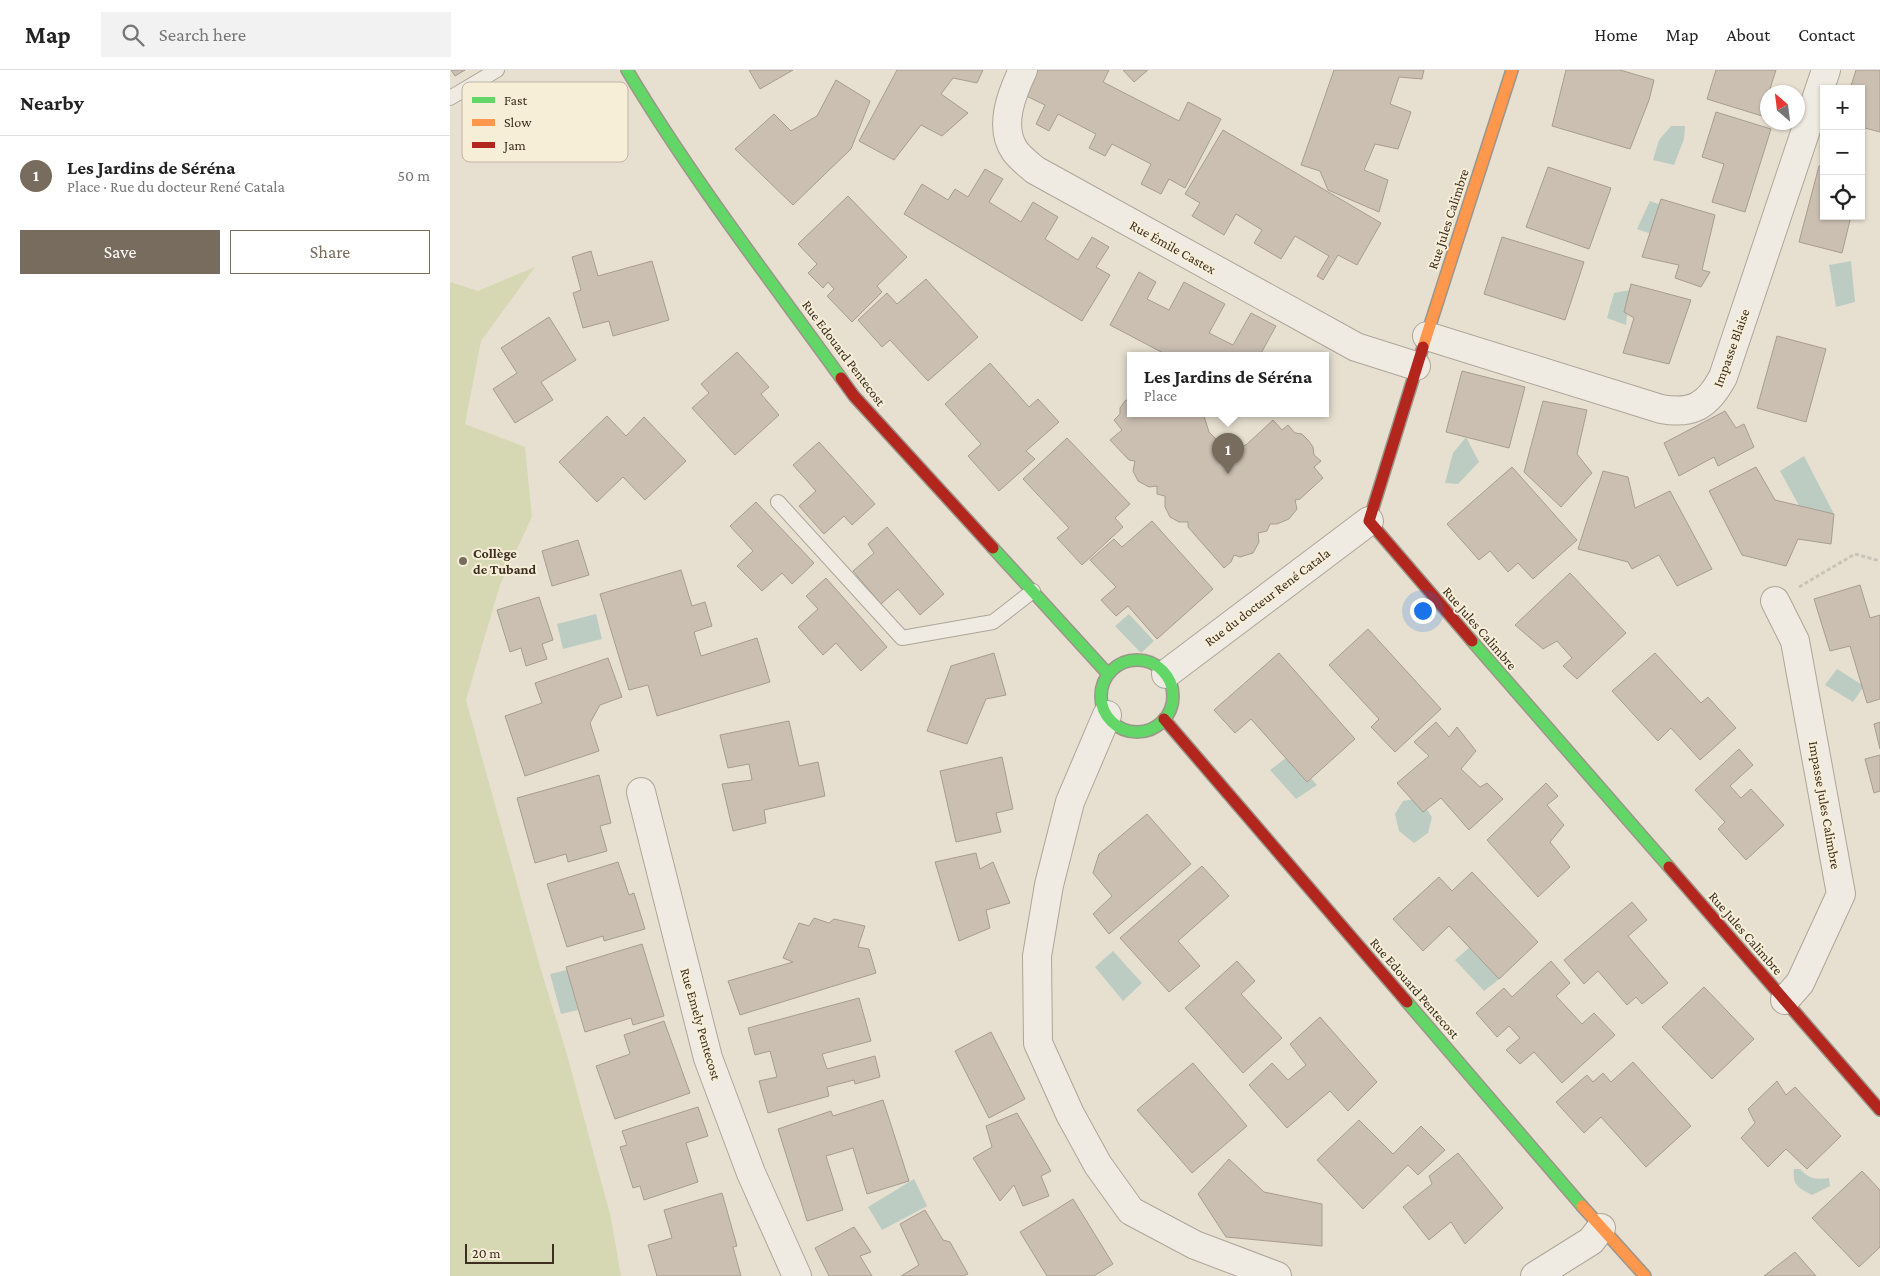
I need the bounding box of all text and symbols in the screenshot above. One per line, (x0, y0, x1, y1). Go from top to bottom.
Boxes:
search box (101, 12, 451, 57)
text: Map (25, 21, 71, 48)
icon: search (119, 21, 147, 49)
text: Search here (159, 24, 246, 45)
text: Home (1595, 25, 1638, 45)
text: Map (1666, 25, 1698, 45)
text: About (1726, 25, 1770, 45)
text: Contact (1798, 25, 1855, 45)
legend (462, 82, 628, 162)
north arrow (1760, 85, 1805, 130)
map controls (1820, 85, 1865, 220)
button: + (1820, 85, 1865, 130)
text: Nearby (20, 91, 84, 115)
text: Fast (504, 92, 528, 108)
text: Slow (504, 114, 532, 130)
button: − (1820, 130, 1865, 175)
text: Jam (502, 137, 526, 153)
text: Les Jardins de Séréna (67, 157, 236, 178)
text: 1 (33, 167, 39, 184)
text: 50 m (398, 167, 430, 184)
street label: Rue Jules Calimbre (1424, 167, 1472, 271)
button: locate (1820, 175, 1865, 220)
text: Place · Rue du docteur René Catala (67, 178, 285, 195)
street label: Rue Émile Castex (1127, 217, 1219, 277)
button: Save (20, 230, 220, 274)
button: Share (230, 230, 430, 274)
street label: Rue Edouard Pentecost (799, 297, 889, 409)
street label: Impasse Blaise (1709, 307, 1753, 389)
popup (1127, 352, 1329, 417)
text: Les Jardins de Séréna (1144, 366, 1312, 387)
text: Place (1144, 387, 1177, 404)
pin: 1 (1212, 433, 1244, 474)
street label: Rue du docteur René Catala (1201, 544, 1333, 649)
place label: Collège de Tuband (473, 545, 537, 577)
marker: Collège de Tuband (457, 555, 469, 567)
street label: Rue Jules Calimbre (1440, 583, 1520, 673)
your location (1410, 598, 1436, 624)
street label: Impasse Jules Calimbre (1806, 740, 1844, 870)
street label: Rue Jules Calimbre (1706, 888, 1786, 978)
street label: Rue Edouard Pentecost (1367, 934, 1463, 1042)
street label: Rue Emely Pentecost (677, 966, 725, 1082)
scale bar (465, 1241, 554, 1264)
text: 20 m (472, 1245, 500, 1261)

